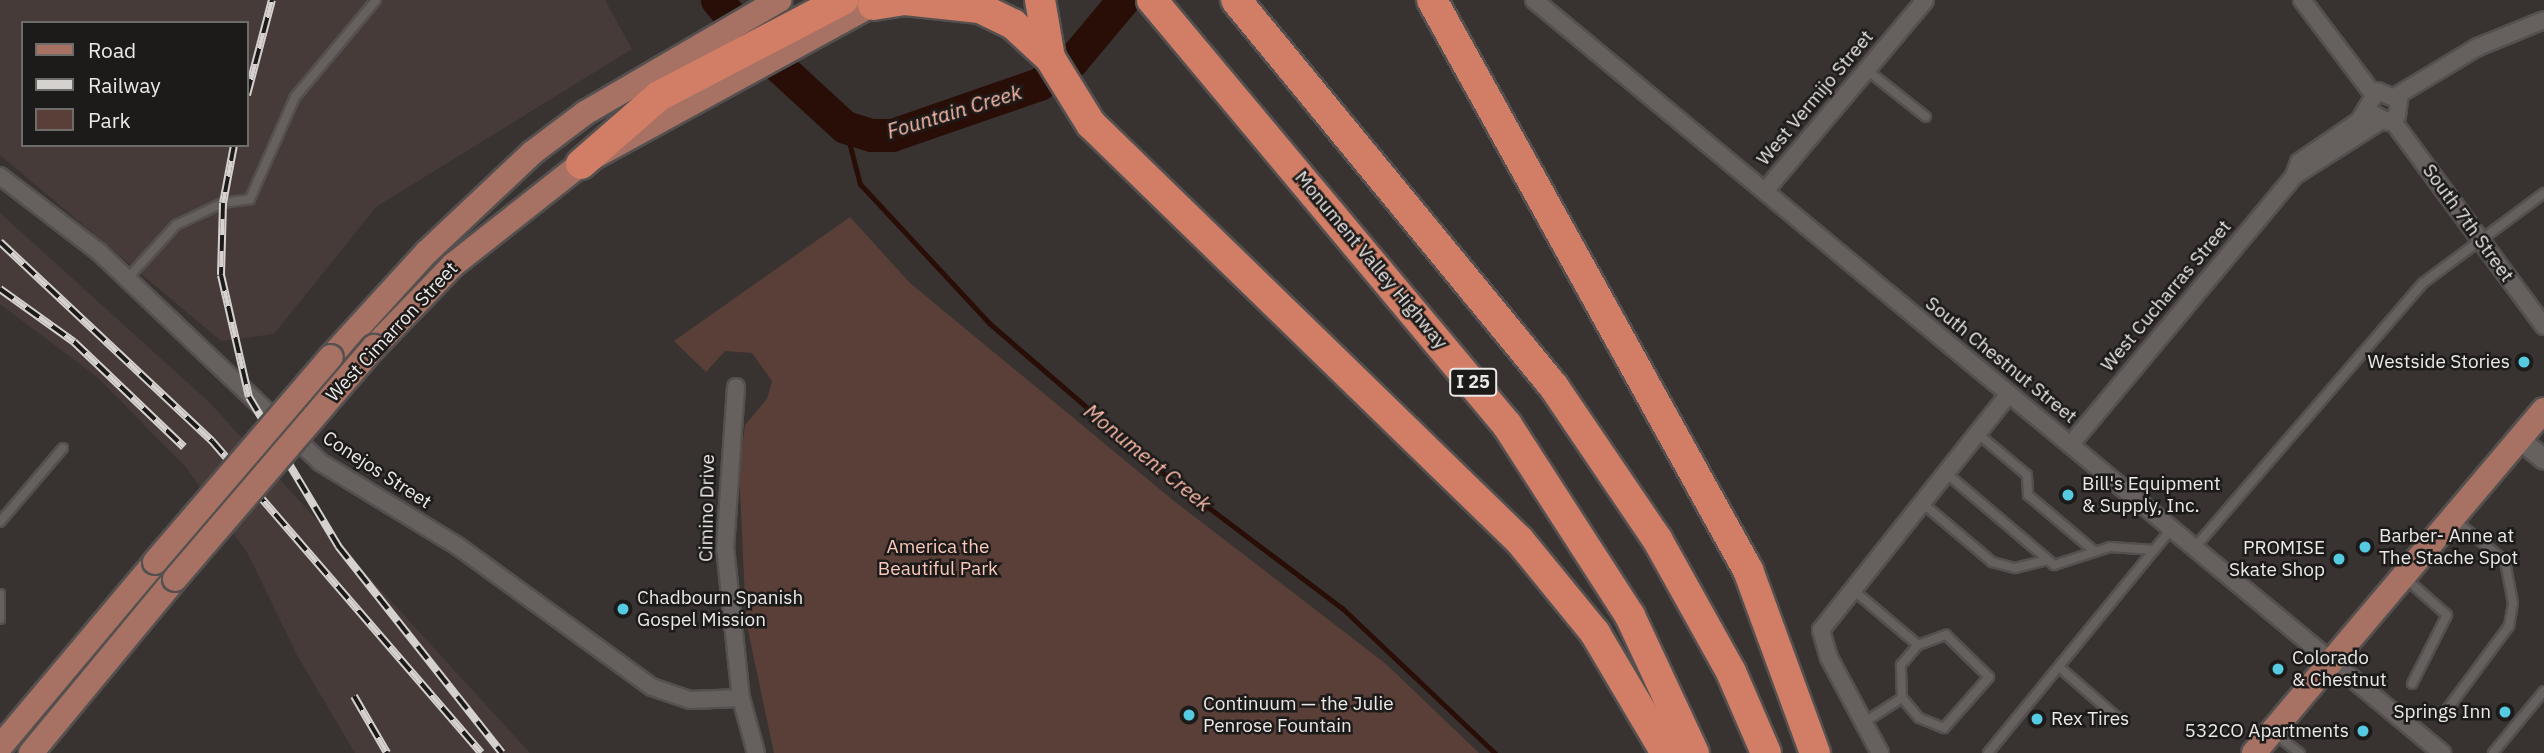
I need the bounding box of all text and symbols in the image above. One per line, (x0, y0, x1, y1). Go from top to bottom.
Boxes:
legend (21, 21, 248, 147)
street label: West Vermijo Street (1752, 26, 1878, 170)
text: Road (88, 36, 136, 64)
text: Railway (88, 71, 161, 99)
water label: Fountain Creek (884, 79, 1024, 143)
text: Park (88, 106, 131, 134)
street label: South 7th Street (2418, 160, 2518, 286)
street label: Monument Valley Highway (1290, 166, 1452, 354)
street label: West Cucharras Street (2096, 216, 2236, 376)
street label: West Cimarron Street (321, 257, 463, 407)
street label: South Chestnut Street (1921, 292, 2081, 428)
place label: Westside Stories (2368, 351, 2510, 373)
marker: Westside Stories (2516, 354, 2532, 370)
road number: I 25 (1448, 368, 1498, 396)
water label: Monument Creek (1079, 398, 1217, 516)
street label: Conejos Street (318, 426, 436, 514)
street label: Cimino Drive (695, 454, 719, 562)
place label: Bill's Equipment & Supply, Inc. (2082, 473, 2221, 517)
marker: Bill's Equipment & Supply, Inc. (2060, 487, 2076, 503)
place label: Barber- Anne at The Stache Spot (2379, 525, 2518, 569)
park label: America the Beautiful Park (878, 536, 998, 580)
place label: PROMISE Skate Shop (2229, 537, 2325, 581)
marker: Barber- Anne at The Stache Spot (2357, 539, 2373, 555)
marker: PROMISE Skate Shop (2331, 551, 2347, 567)
place label: Chadbourn Spanish Gospel Mission (637, 587, 803, 631)
marker: Chadbourn Spanish Gospel Mission (615, 601, 631, 617)
place label: Colorado & Chestnut (2292, 647, 2387, 691)
marker: Colorado & Chestnut (2270, 661, 2286, 677)
place label: Continuum — the Julie Penrose Fountain (1203, 693, 1394, 737)
place label: Springs Inn (2393, 701, 2491, 723)
marker: Springs Inn (2497, 704, 2513, 720)
marker: Continuum — the Julie Penrose Fountain (1181, 707, 1197, 723)
place label: Rex Tires (2051, 708, 2129, 730)
marker: Rex Tires (2029, 711, 2045, 727)
place label: 532CO Apartments (2185, 720, 2349, 742)
marker: 532CO Apartments (2355, 723, 2371, 739)

